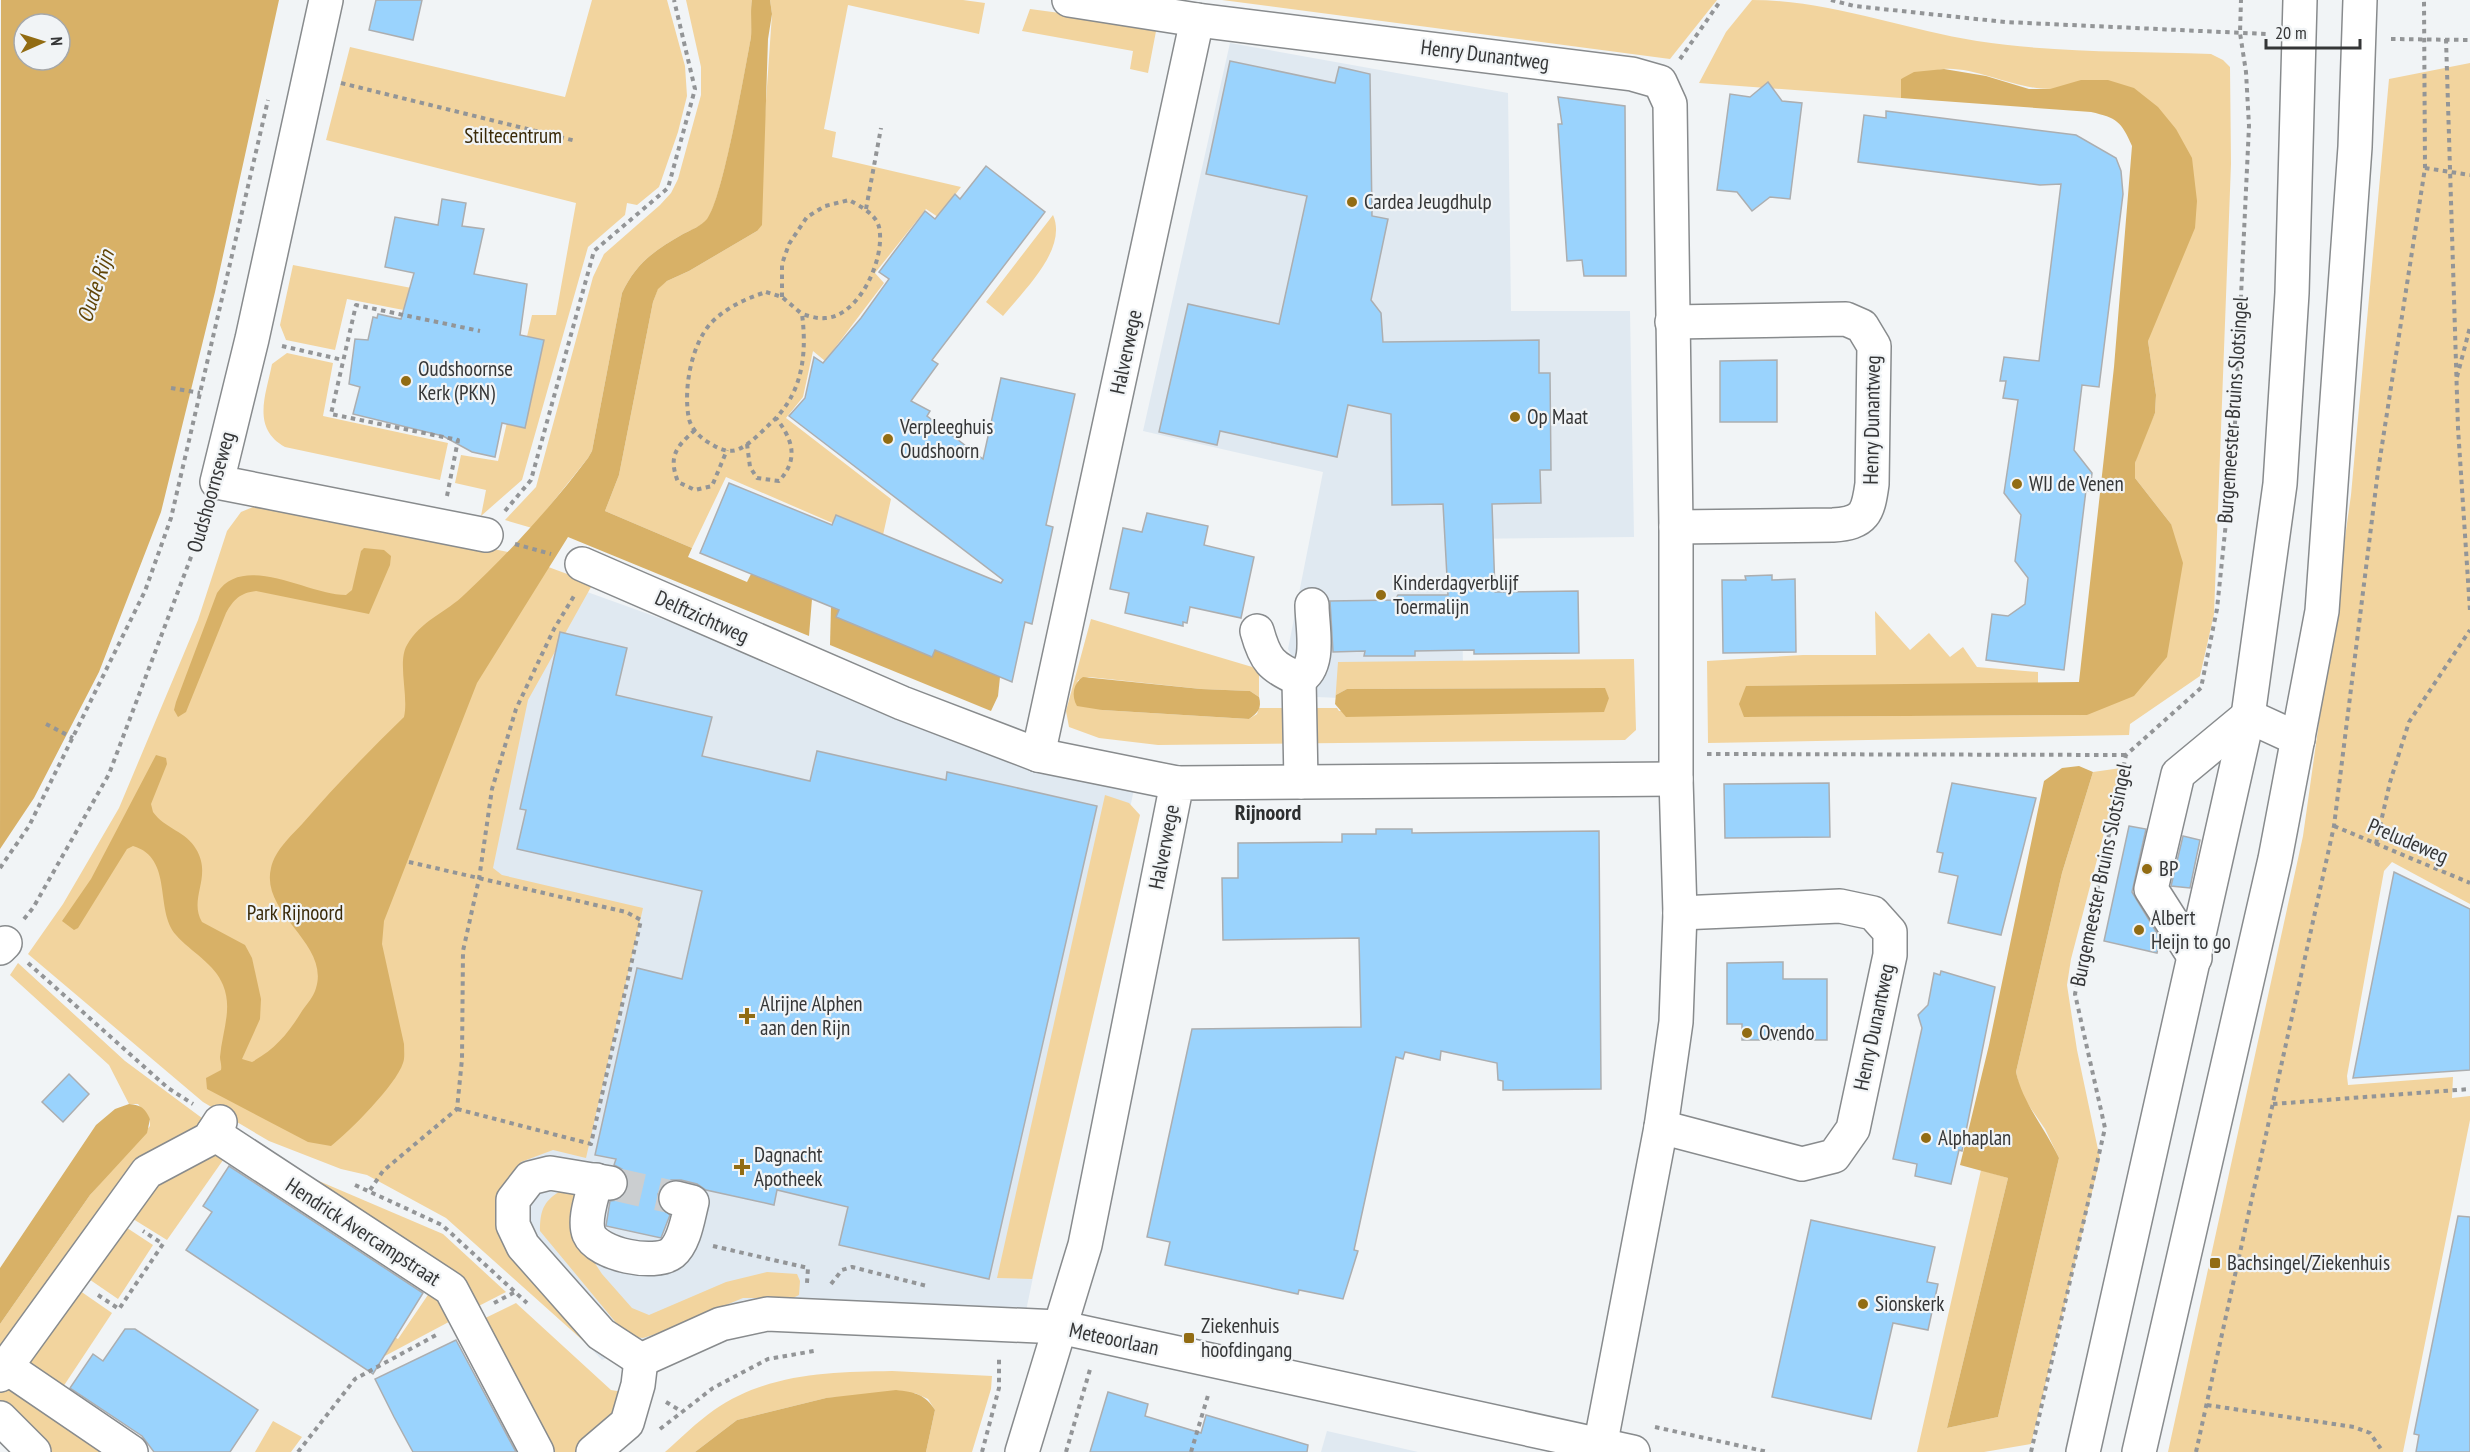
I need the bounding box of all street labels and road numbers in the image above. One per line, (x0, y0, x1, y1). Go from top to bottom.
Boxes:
street label: Henry Dunantweg (1419, 33, 1551, 76)
street label: Burgemeester Bruins Slotsingel (2211, 296, 2254, 524)
street label: Halverwege (1103, 307, 1148, 397)
street label: Henry Dunantweg (1857, 355, 1886, 485)
street label: Oudshoornseweg (180, 428, 241, 555)
street label: Delftzichtweg (651, 584, 753, 649)
street label: Burgemeester Bruins Slotsingel (2064, 761, 2137, 989)
street label: Halverwege (1142, 802, 1185, 891)
street label: Preludeweg (2364, 812, 2452, 870)
street label: Henry Dunantweg (1847, 961, 1900, 1093)
street label: Hendrick Avercampstraat (281, 1171, 446, 1292)
street label: Meteoorlaan (1067, 1316, 1161, 1361)

